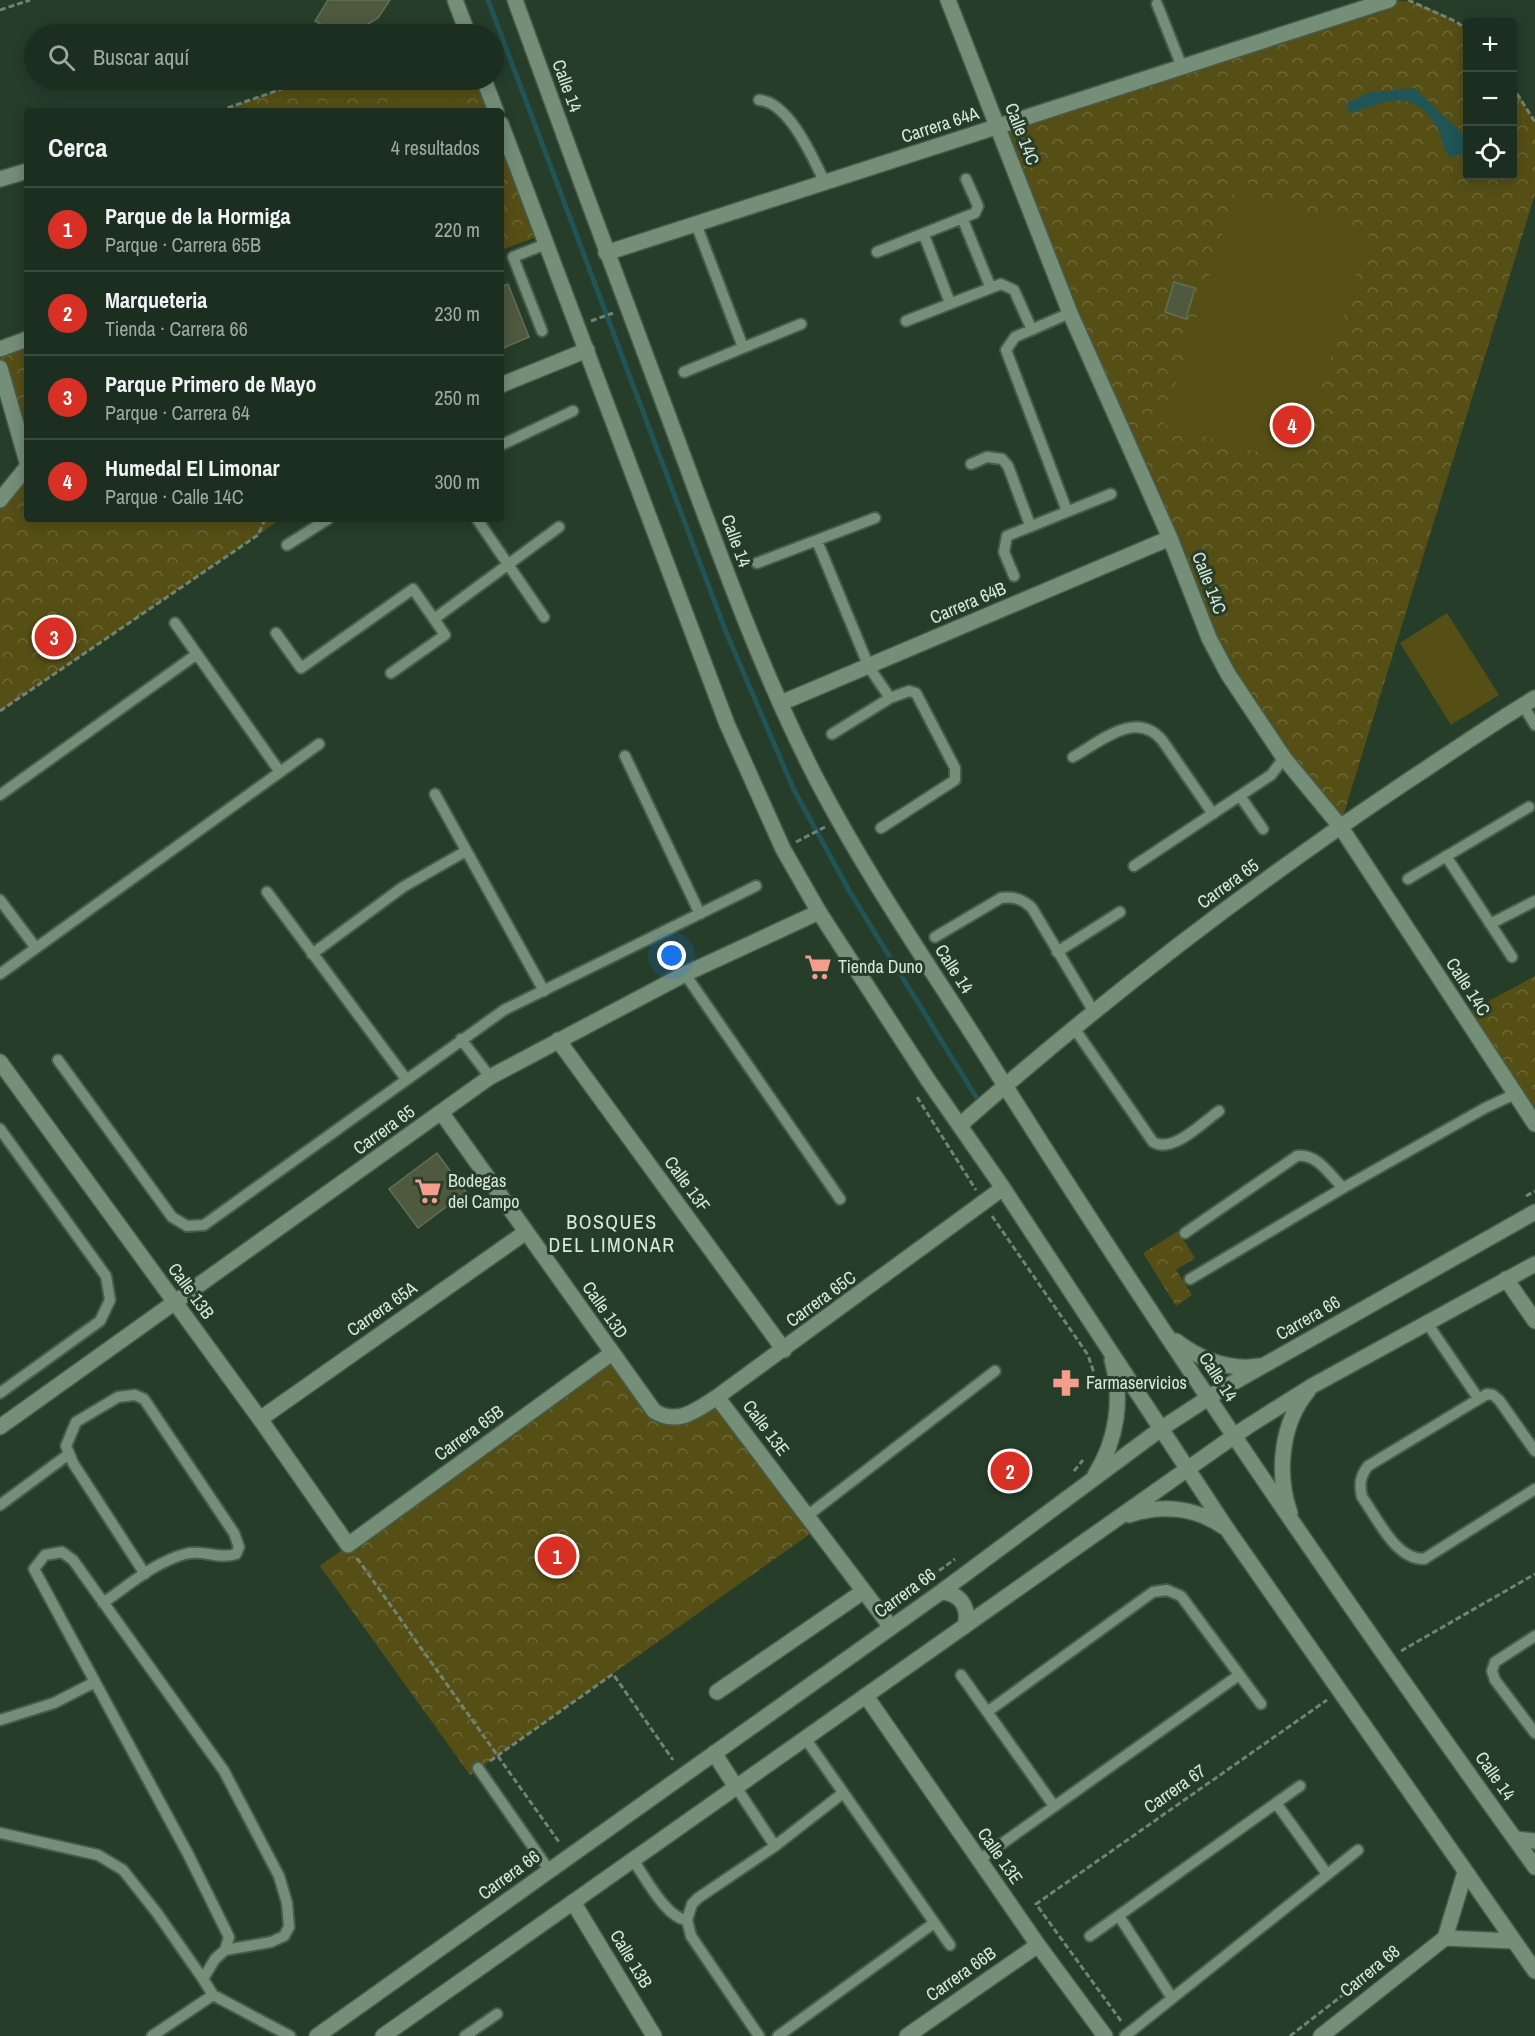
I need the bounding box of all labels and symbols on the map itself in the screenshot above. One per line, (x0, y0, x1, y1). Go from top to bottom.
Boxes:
street label: Calle 14 (546, 56, 588, 116)
street label: Calle 14C (999, 99, 1046, 169)
street label: Carrera 64A (898, 100, 982, 149)
pin: 4 (1272, 402, 1312, 448)
street label: Calle 14 (715, 511, 757, 571)
street label: Calle 14C (1186, 548, 1233, 618)
street label: Carrera 64B (926, 575, 1010, 630)
pin: 3 (34, 614, 74, 660)
street label: Carrera 65 (1192, 853, 1264, 914)
street label: Calle 14 (929, 939, 980, 998)
your location (657, 941, 686, 970)
supermarket icon: Tienda Duno (803, 952, 833, 982)
street label: Calle 14C (1440, 953, 1497, 1021)
place label: Tienda Duno (838, 954, 923, 979)
street label: Carrera 65 (348, 1099, 420, 1160)
street label: Calle 13F (659, 1151, 716, 1217)
place label: Bodegas del Campo (448, 1168, 519, 1214)
supermarket icon: Bodegas del Campo (413, 1176, 443, 1206)
district label: BOSQUES DEL LIMONAR (548, 1208, 676, 1258)
street label: Calle 13B (162, 1257, 220, 1324)
street label: Carrera 65C (781, 1265, 861, 1333)
street label: Carrera 65A (342, 1275, 422, 1342)
street label: Calle 13D (577, 1276, 634, 1343)
street label: Carrera 66 (1271, 1289, 1345, 1346)
street label: Calle 14 (1193, 1347, 1244, 1406)
pharmacy icon: Farmaservicios (1051, 1368, 1081, 1398)
place label: Farmaservicios (1086, 1370, 1187, 1395)
street label: Calle 13E (737, 1395, 796, 1461)
street label: Carrera 65B (429, 1399, 509, 1466)
pin: 2 (990, 1448, 1030, 1494)
pin: 1 (538, 1534, 576, 1578)
street label: Carrera 66 (869, 1562, 941, 1623)
street label: Calle 14 (1470, 1746, 1521, 1805)
street label: Carrera 67 (1139, 1758, 1211, 1819)
street label: Calle 13E (972, 1822, 1029, 1889)
street label: Carrera 66 (473, 1844, 545, 1905)
street label: Calle 13B (604, 1925, 659, 1993)
street label: Carrera 68 (1334, 1939, 1405, 2003)
street label: Carrera 66B (921, 1940, 1001, 2007)

